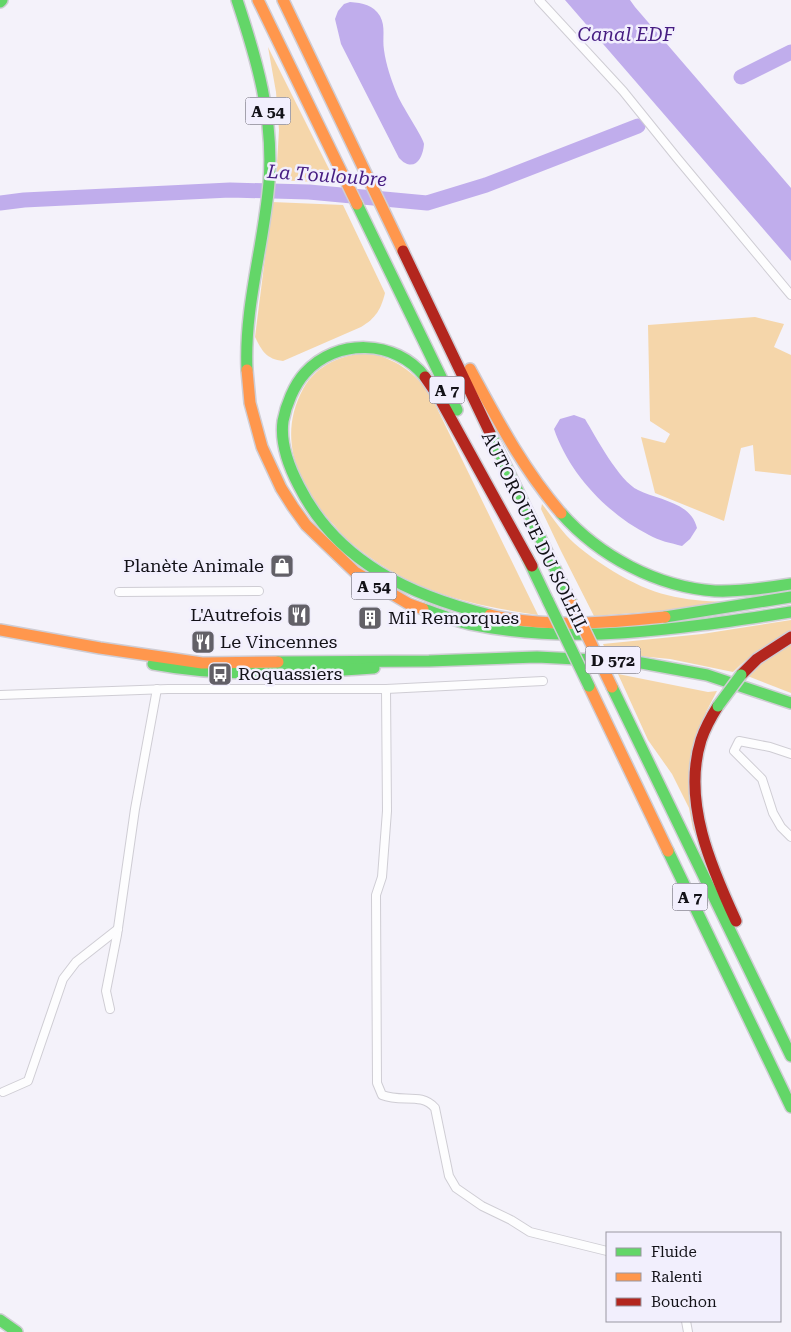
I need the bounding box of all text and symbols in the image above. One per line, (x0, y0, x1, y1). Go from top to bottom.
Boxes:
water label: Canal EDF (578, 23, 675, 46)
road number: A 54 (246, 98, 290, 124)
water label: La Touloubre (265, 160, 388, 191)
road number: A 7 (430, 376, 464, 404)
street label: AUTOROUTE DU SOLEIL (478, 428, 593, 635)
shop icon: Planète Animale (269, 553, 295, 579)
place label: Planète Animale (123, 555, 264, 576)
road number: A 54 (352, 572, 396, 600)
restaurant icon: L'Autrefois (286, 602, 312, 628)
place label: L'Autrefois (190, 604, 282, 625)
building icon: Mil Remorques (357, 605, 383, 631)
place label: Mil Remorques (388, 607, 519, 628)
restaurant icon: Le Vincennes (190, 629, 216, 655)
place label: Le Vincennes (220, 631, 337, 652)
road number: D 572 (586, 646, 640, 674)
bus stop icon: Roquassiers (207, 661, 233, 687)
place label: Roquassiers (238, 663, 342, 684)
road number: A 7 (672, 884, 708, 910)
legend (606, 1232, 781, 1322)
text: Fluide (651, 1243, 697, 1261)
text: Ralenti (651, 1268, 703, 1286)
text: Bouchon (651, 1293, 717, 1311)

